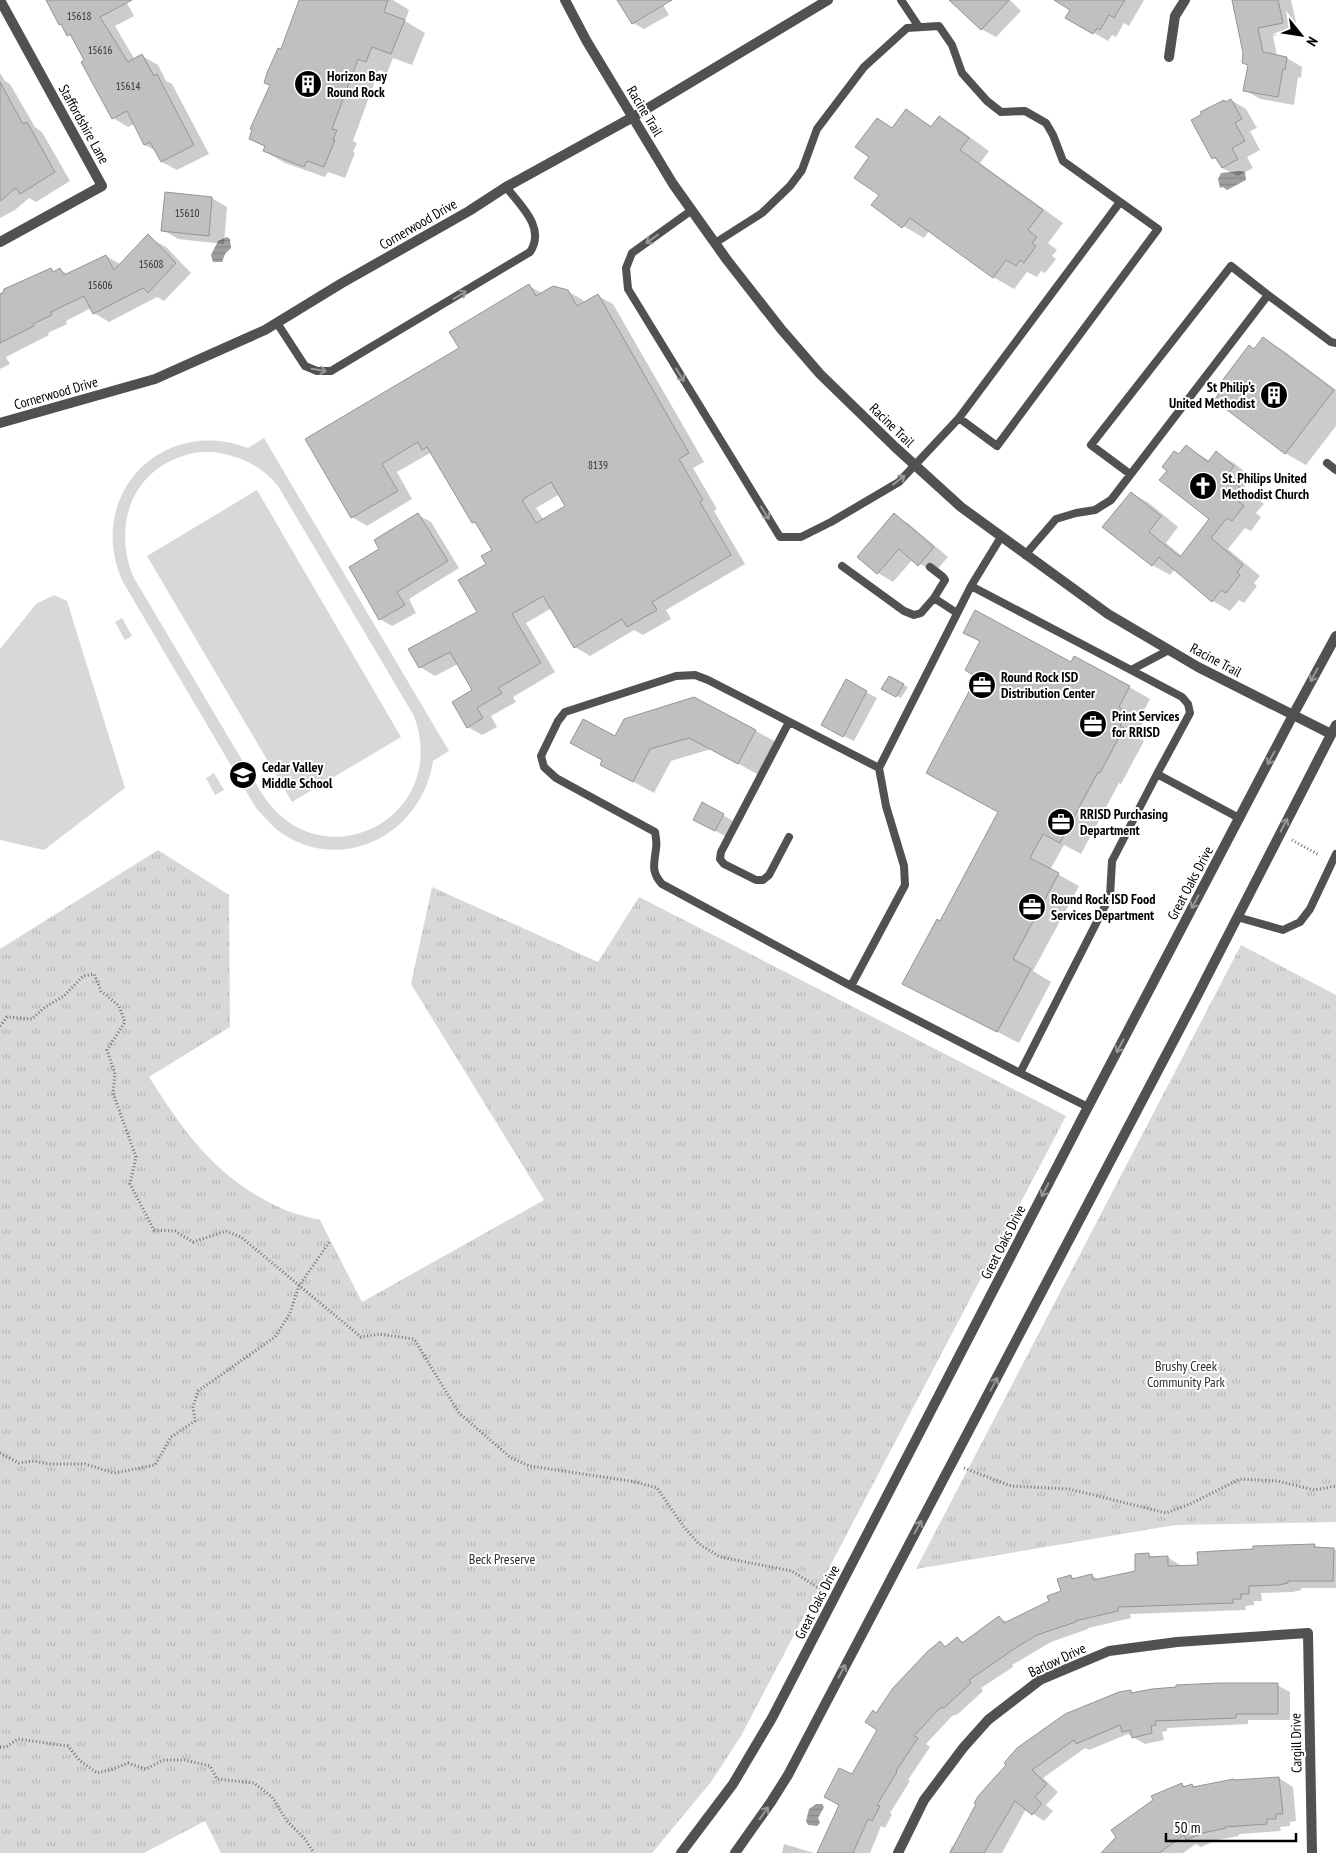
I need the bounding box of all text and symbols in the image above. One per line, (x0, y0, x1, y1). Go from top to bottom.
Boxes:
house number: 15618 (67, 9, 91, 23)
north arrow (1276, 10, 1326, 60)
text: N (1303, 34, 1322, 49)
house number: 15616 (88, 43, 112, 57)
place label: Horizon Bay Round Rock (327, 67, 387, 101)
building icon: Horizon Bay Round Rock (293, 69, 323, 99)
house number: 15614 (116, 79, 140, 93)
street label: Staffordshire Lane (55, 81, 113, 167)
street label: Racine Trail (623, 82, 667, 140)
street label: Cornerwood Drive (376, 195, 460, 253)
house number: 15610 (175, 206, 199, 220)
one-way arrow (645, 234, 659, 244)
house number: 15608 (139, 257, 163, 271)
house number: 15606 (88, 278, 112, 292)
one-way arrow (452, 289, 466, 299)
one-way arrow (310, 365, 326, 375)
one-way arrow (676, 367, 686, 381)
street label: Cornerwood Drive (12, 372, 100, 414)
place label: St Philip's United Methodist (1169, 378, 1255, 412)
building icon: St Philip's United Methodist (1259, 380, 1289, 410)
street label: Racine Trail (866, 399, 919, 451)
house number: 8139 (588, 458, 608, 472)
place label: St. Philips United Methodist Church (1222, 469, 1309, 503)
church icon: St. Philips United Methodist Church (1188, 471, 1218, 501)
one-way arrow (892, 475, 905, 486)
one-way arrow (761, 506, 771, 520)
street label: Racine Trail (1187, 639, 1245, 681)
one-way arrow (1309, 667, 1318, 682)
place label: Round Rock ISD Distribution Center (1001, 668, 1096, 702)
office icon: Round Rock ISD Distribution Center (967, 670, 997, 700)
place label: Print Services for RRISD (1112, 707, 1180, 741)
office icon: Print Services for RRISD (1078, 709, 1108, 739)
one-way arrow (1266, 750, 1275, 765)
place label: Cedar Valley Middle School (262, 758, 333, 792)
school or university icon: Cedar Valley Middle School (228, 760, 258, 790)
place label: RRISD Purchasing Department (1080, 805, 1168, 839)
office icon: RRISD Purchasing Department (1046, 807, 1076, 837)
one-way arrow (1279, 818, 1289, 833)
street label: Great Oaks Drive (1163, 843, 1217, 923)
place label: Round Rock ISD Food Services Department (1051, 890, 1155, 924)
office icon: Round Rock ISD Food Services Department (1017, 892, 1047, 922)
one-way arrow (1190, 894, 1199, 909)
one-way arrow (1115, 1038, 1124, 1053)
one-way arrow (1040, 1182, 1049, 1197)
street label: Great Oaks Drive (977, 1202, 1029, 1282)
park label: Brushy Creek Community Park (1147, 1357, 1226, 1391)
one-way arrow (989, 1377, 999, 1391)
one-way arrow (913, 1520, 923, 1535)
park label: Beck Preserve (469, 1550, 535, 1568)
street label: Great Oaks Drive (791, 1562, 843, 1642)
street label: Barlow Drive (1025, 1639, 1089, 1681)
one-way arrow (838, 1665, 848, 1679)
street label: Cargill Drive (1286, 1713, 1306, 1773)
one-way arrow (759, 1806, 769, 1820)
scale bar (1166, 1810, 1296, 1842)
text: 50 m (1174, 1818, 1200, 1837)

